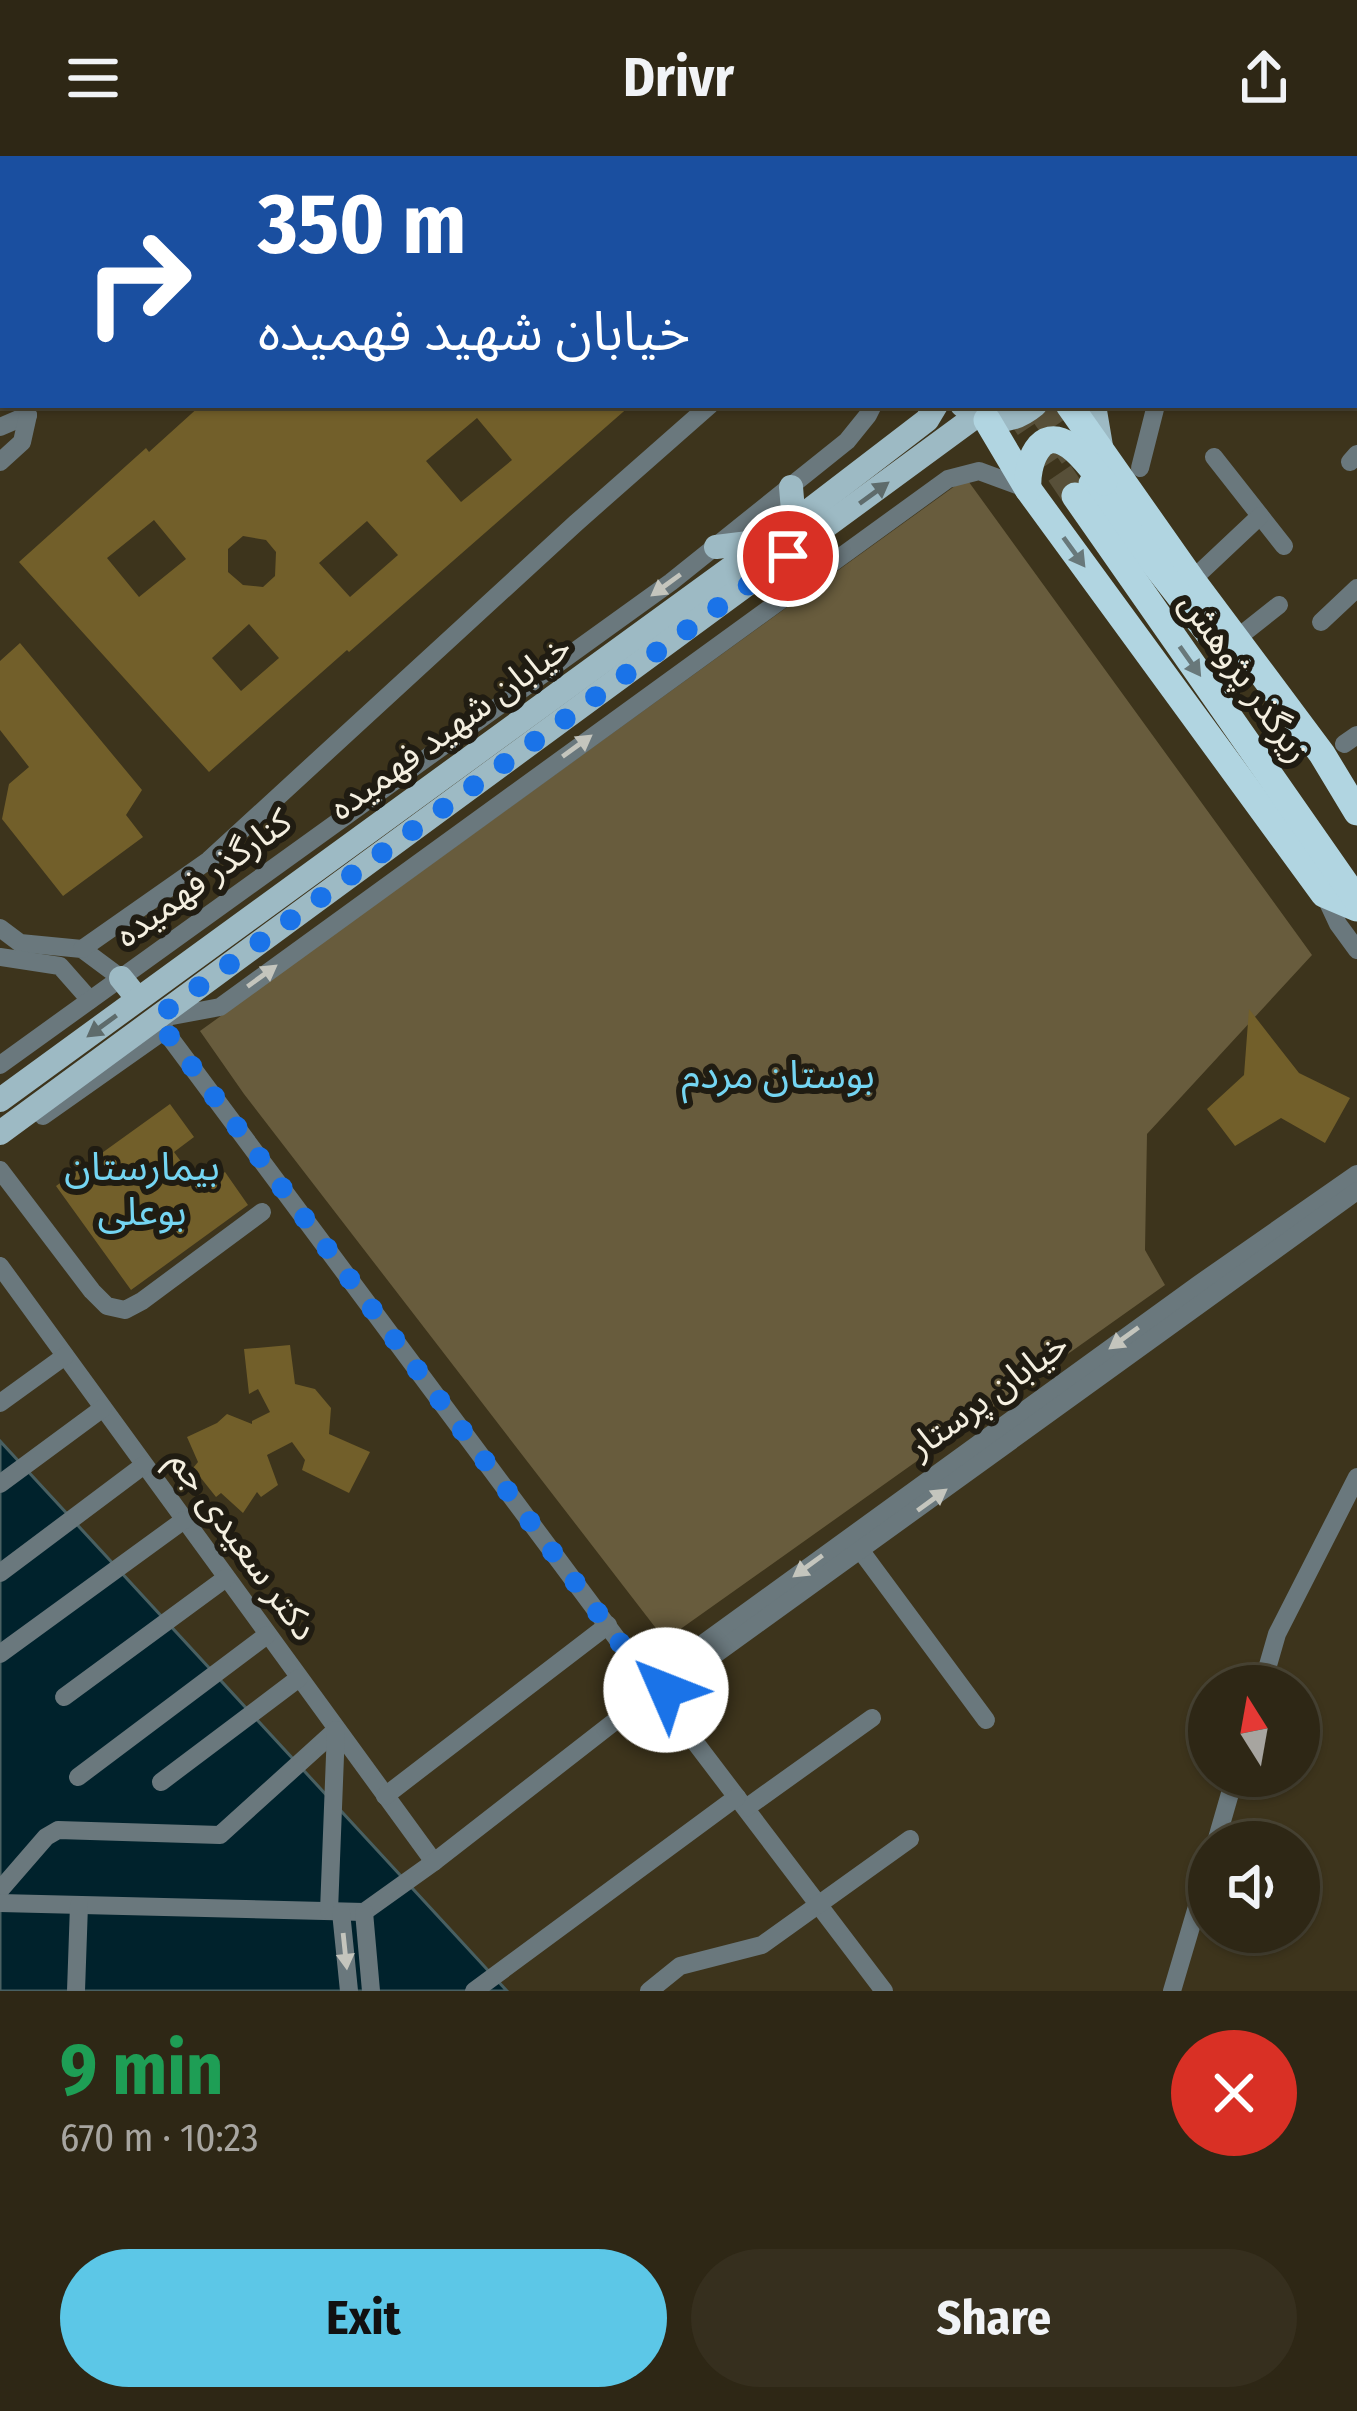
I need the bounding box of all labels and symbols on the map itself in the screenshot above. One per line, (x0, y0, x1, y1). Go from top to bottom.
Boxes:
one-way arrow (858, 482, 890, 505)
pin (737, 505, 839, 607)
one-way arrow (1062, 536, 1086, 568)
one-way arrow (650, 572, 682, 596)
street label: زیرگذر پژوهش (1169, 583, 1320, 772)
street label: خیابان شهید فهمیده (320, 624, 580, 830)
one-way arrow (1178, 645, 1201, 677)
one-way arrow (561, 735, 593, 759)
street label: کنارگذر فهمیده (106, 799, 301, 957)
one-way arrow (246, 965, 278, 988)
one-way arrow (86, 1013, 117, 1037)
district label: بوستان مردم (681, 1052, 875, 1104)
district label: بیمارستان بوعلی (64, 1144, 220, 1235)
street label: خیابان پرستار (898, 1322, 1078, 1470)
one-way arrow (1108, 1326, 1140, 1349)
street label: دکتر سعیدی جم (155, 1441, 327, 1652)
one-way arrow (916, 1488, 948, 1512)
one-way arrow (792, 1554, 824, 1578)
position arrow (603, 1627, 729, 1753)
north arrow (1188, 1665, 1320, 1797)
one-way arrow (336, 1933, 355, 1970)

